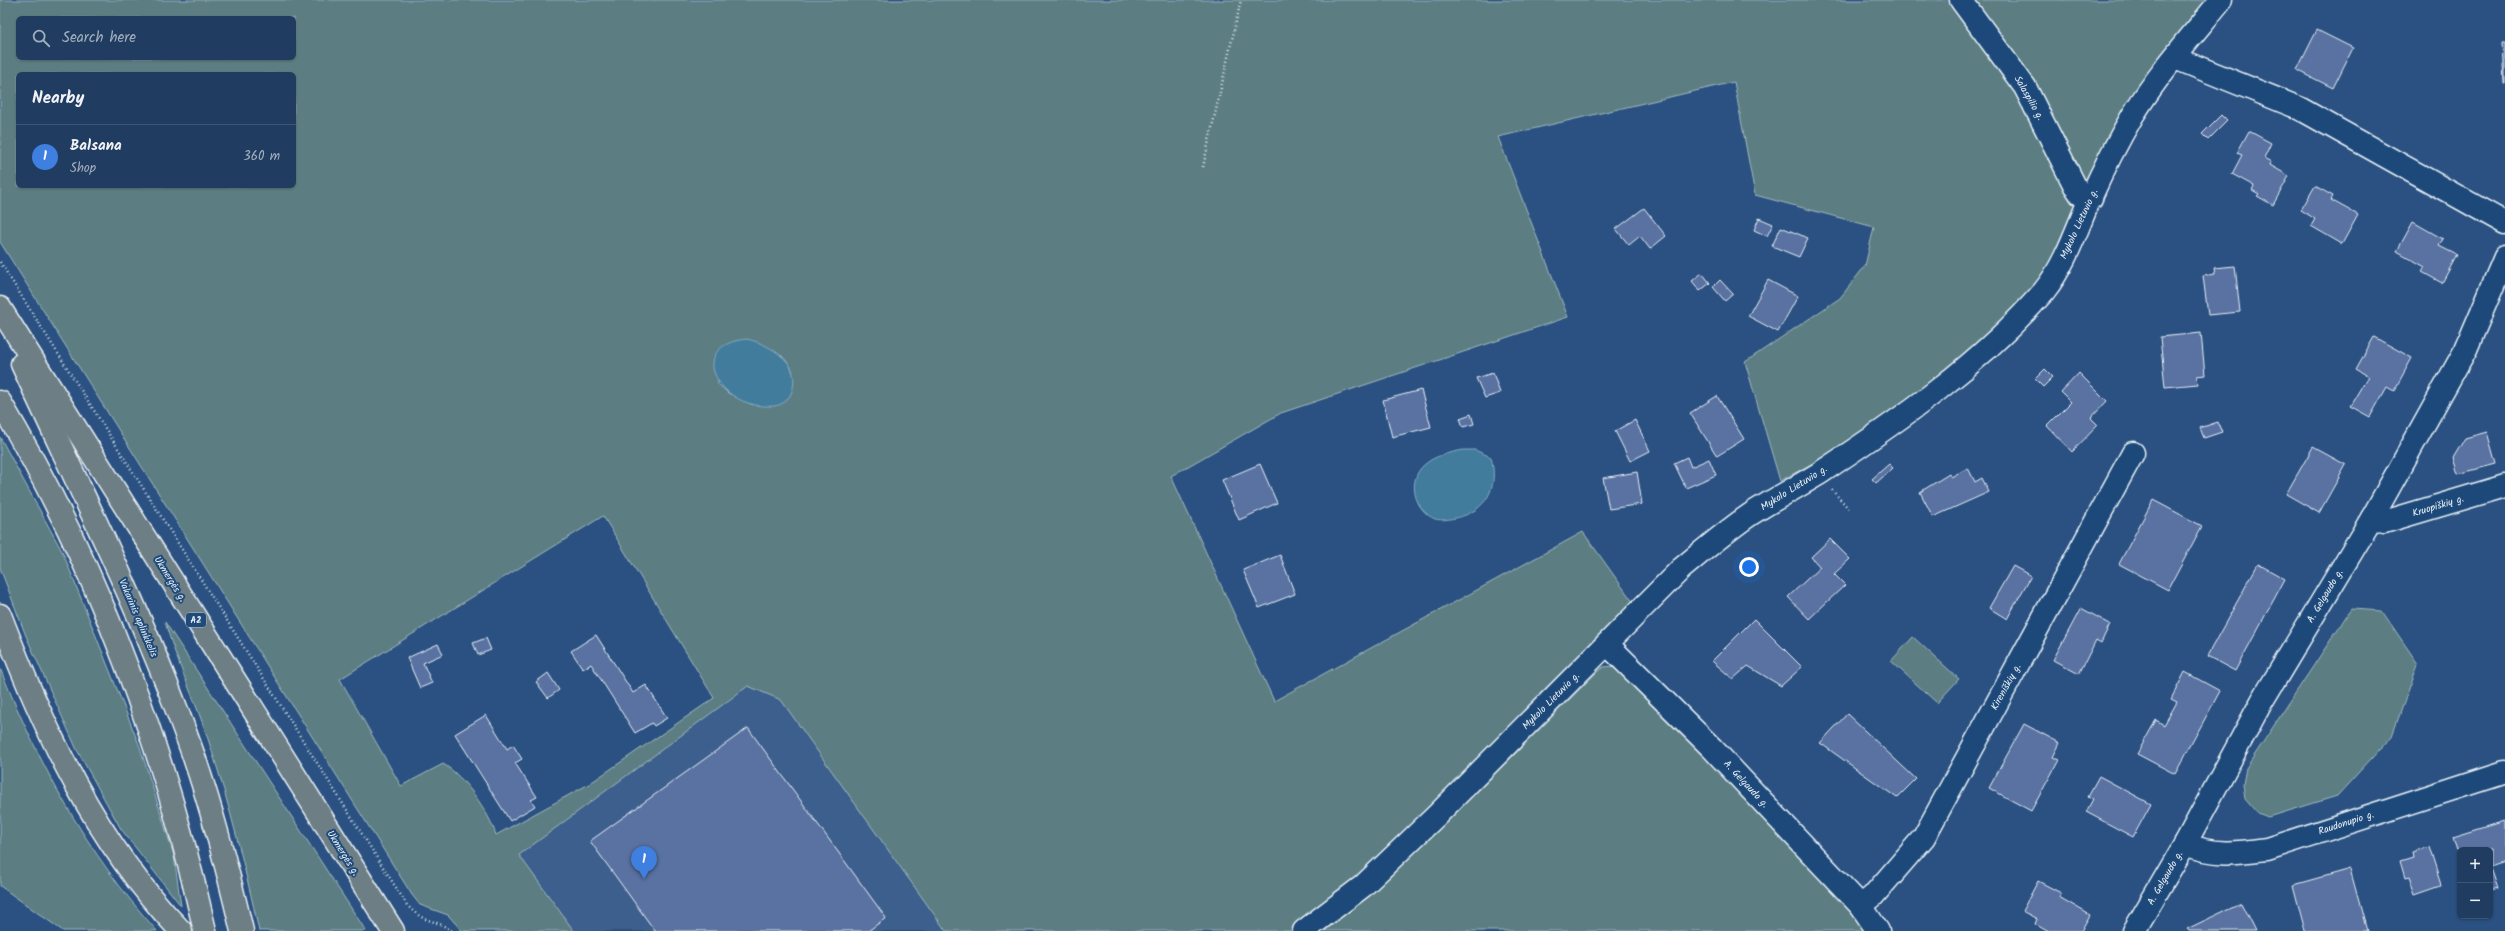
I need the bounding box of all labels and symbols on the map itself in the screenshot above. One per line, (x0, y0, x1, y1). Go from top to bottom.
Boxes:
street label: Salaspilio g. (2010, 73, 2048, 123)
street label: Mykolo Lietuvio g. (2056, 186, 2102, 262)
street label: Mykolo Lietuvio g. (1758, 461, 1830, 515)
street label: Kruopiškių g. (2410, 491, 2466, 521)
street label: Ukmergės g. (150, 553, 190, 605)
your location (1739, 557, 1759, 577)
street label: A. Gelgaudo g. (2303, 566, 2347, 626)
street label: Vakarinis aplinkkelis (114, 576, 162, 660)
road number: A2 (186, 613, 206, 627)
street label: Kireniškių g. (1987, 661, 2025, 713)
street label: Mykolo Lietuvio g. (1518, 668, 1584, 734)
street label: A. Gelgaudo g. (1720, 756, 1772, 812)
street label: Raudonupio g. (2316, 806, 2376, 840)
street label: Ukmergės g. (323, 827, 363, 879)
pin: 1 (631, 846, 657, 879)
street label: A. Gelgaudo g. (2143, 848, 2187, 908)

